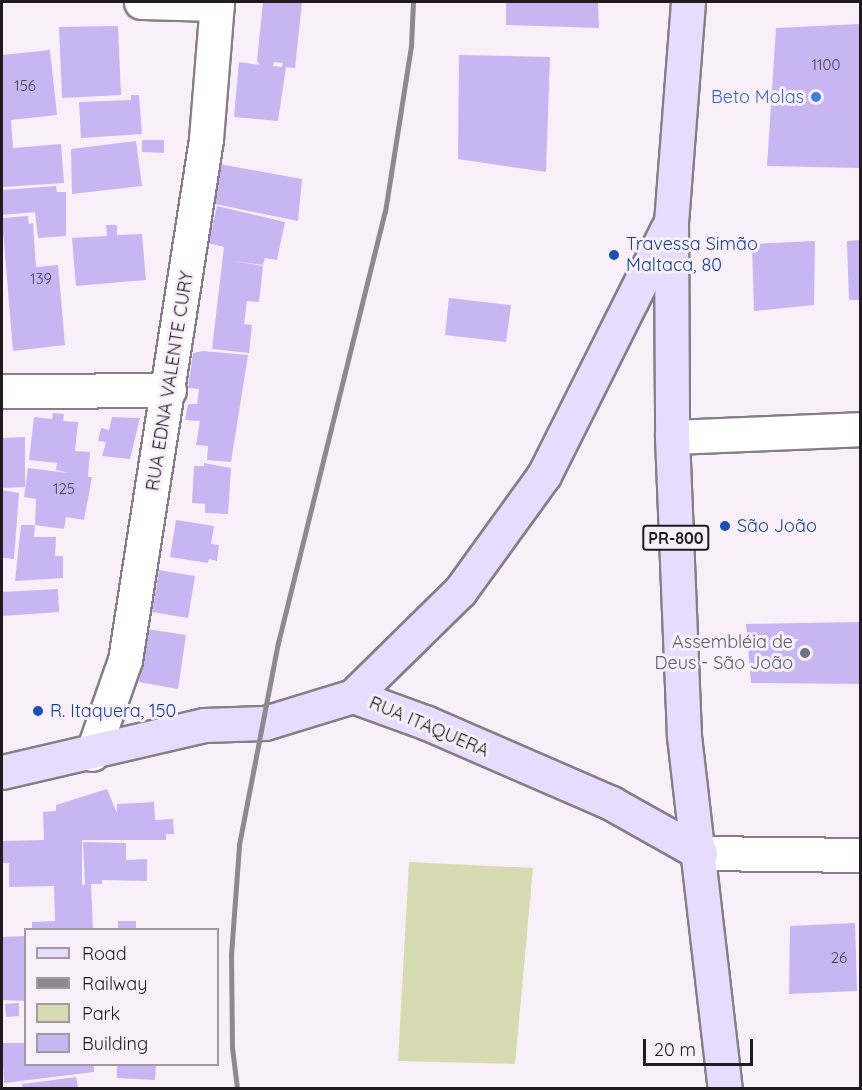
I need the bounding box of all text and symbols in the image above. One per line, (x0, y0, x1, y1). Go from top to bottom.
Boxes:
house number: 1100 (812, 56, 840, 74)
house number: 156 (14, 77, 36, 95)
place label: Beto Molas (711, 86, 804, 108)
marker: Beto Molas (809, 90, 823, 104)
place label: Travessa Simão Maltaca, 80 (626, 234, 758, 276)
marker: Travessa Simão Maltaca, 80 (607, 248, 621, 262)
house number: 139 (30, 270, 52, 288)
street label: RUA EDNA VALENTE CURY (142, 270, 198, 492)
house number: 125 (53, 480, 75, 498)
place label: São João (737, 515, 817, 537)
marker: São João (718, 519, 732, 533)
road number: PR-800 (642, 525, 710, 551)
place label: Assembléia de Deus - São João (654, 632, 793, 674)
marker: Assembléia de Deus - São João (798, 646, 812, 660)
street label: RUA ITAQUERA (366, 692, 492, 762)
place label: R. Itaquera, 150 (50, 700, 176, 722)
marker: R. Itaquera, 150 (31, 704, 45, 718)
legend (24, 928, 219, 1066)
text: Road (82, 942, 127, 965)
house number: 26 (831, 949, 847, 967)
text: Railway (82, 972, 148, 995)
text: Park (82, 1002, 120, 1025)
scale bar (646, 1027, 756, 1065)
text: Building (82, 1032, 148, 1055)
text: 20 m (654, 1038, 696, 1061)

